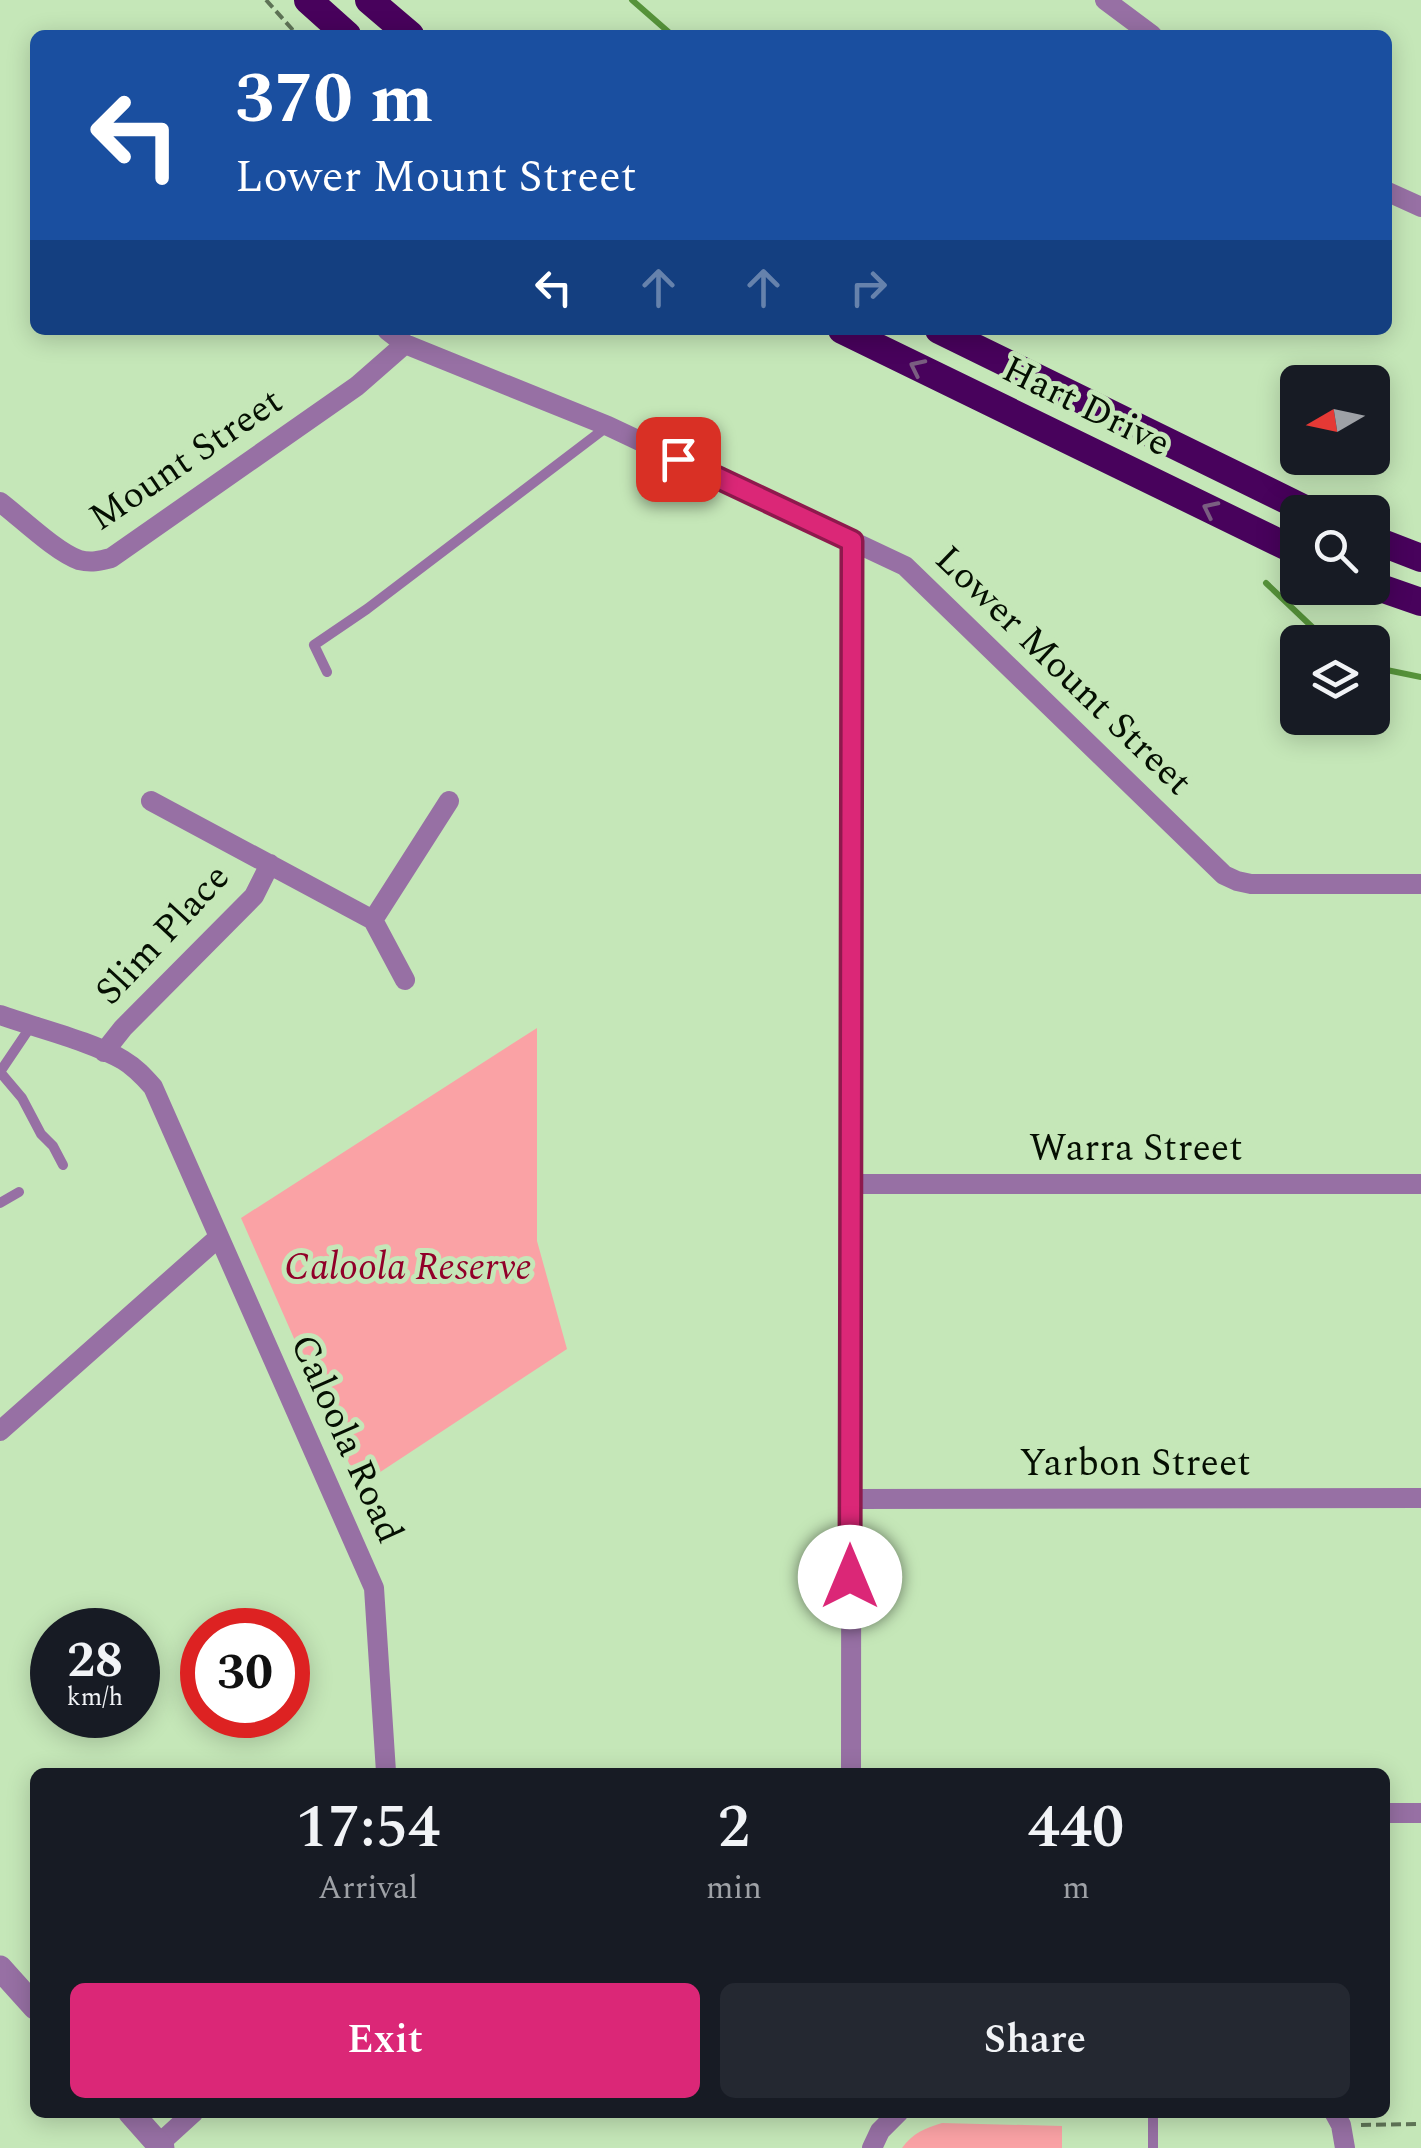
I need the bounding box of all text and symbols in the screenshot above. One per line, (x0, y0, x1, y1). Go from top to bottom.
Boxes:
text: 370 m (235, 47, 433, 153)
icon: left (70, 70, 200, 200)
text: Lower Mount Street (235, 143, 637, 212)
icon: left (526, 260, 581, 315)
icon: ahead (631, 260, 686, 315)
icon: ahead (736, 260, 791, 315)
icon: right (841, 260, 896, 315)
street label: Hart Drive (992, 341, 1180, 473)
one-way arrow (910, 360, 928, 379)
north arrow (1280, 365, 1390, 475)
map controls (1280, 365, 1390, 735)
street label: Mount Street (77, 374, 295, 546)
pin (636, 417, 721, 502)
icon: arrive (651, 432, 706, 487)
button: search (1280, 495, 1390, 605)
one-way arrow (1202, 501, 1220, 521)
street label: Lower Mount Street (921, 532, 1205, 810)
button: layers (1280, 625, 1390, 735)
street label: Slim Place (82, 851, 244, 1019)
street label: Warra Street (1029, 1120, 1243, 1178)
park label: Caloola Reserve (284, 1239, 532, 1297)
street label: Caloola Road (274, 1325, 418, 1553)
street label: Yarbon Street (1019, 1435, 1251, 1493)
position arrow (798, 1525, 902, 1629)
speed limit sign: 30 (180, 1608, 310, 1738)
text: 28 (67, 1623, 123, 1699)
text: km/h (67, 1679, 123, 1717)
text: 17:54 (296, 1782, 440, 1874)
text: 2 (718, 1782, 750, 1874)
text: 440 (1028, 1782, 1124, 1874)
text: Arrival (318, 1864, 418, 1913)
text: min (706, 1864, 762, 1913)
text: m (1062, 1864, 1090, 1913)
button: Exit (70, 1983, 700, 2098)
button: Share (720, 1983, 1350, 2098)

